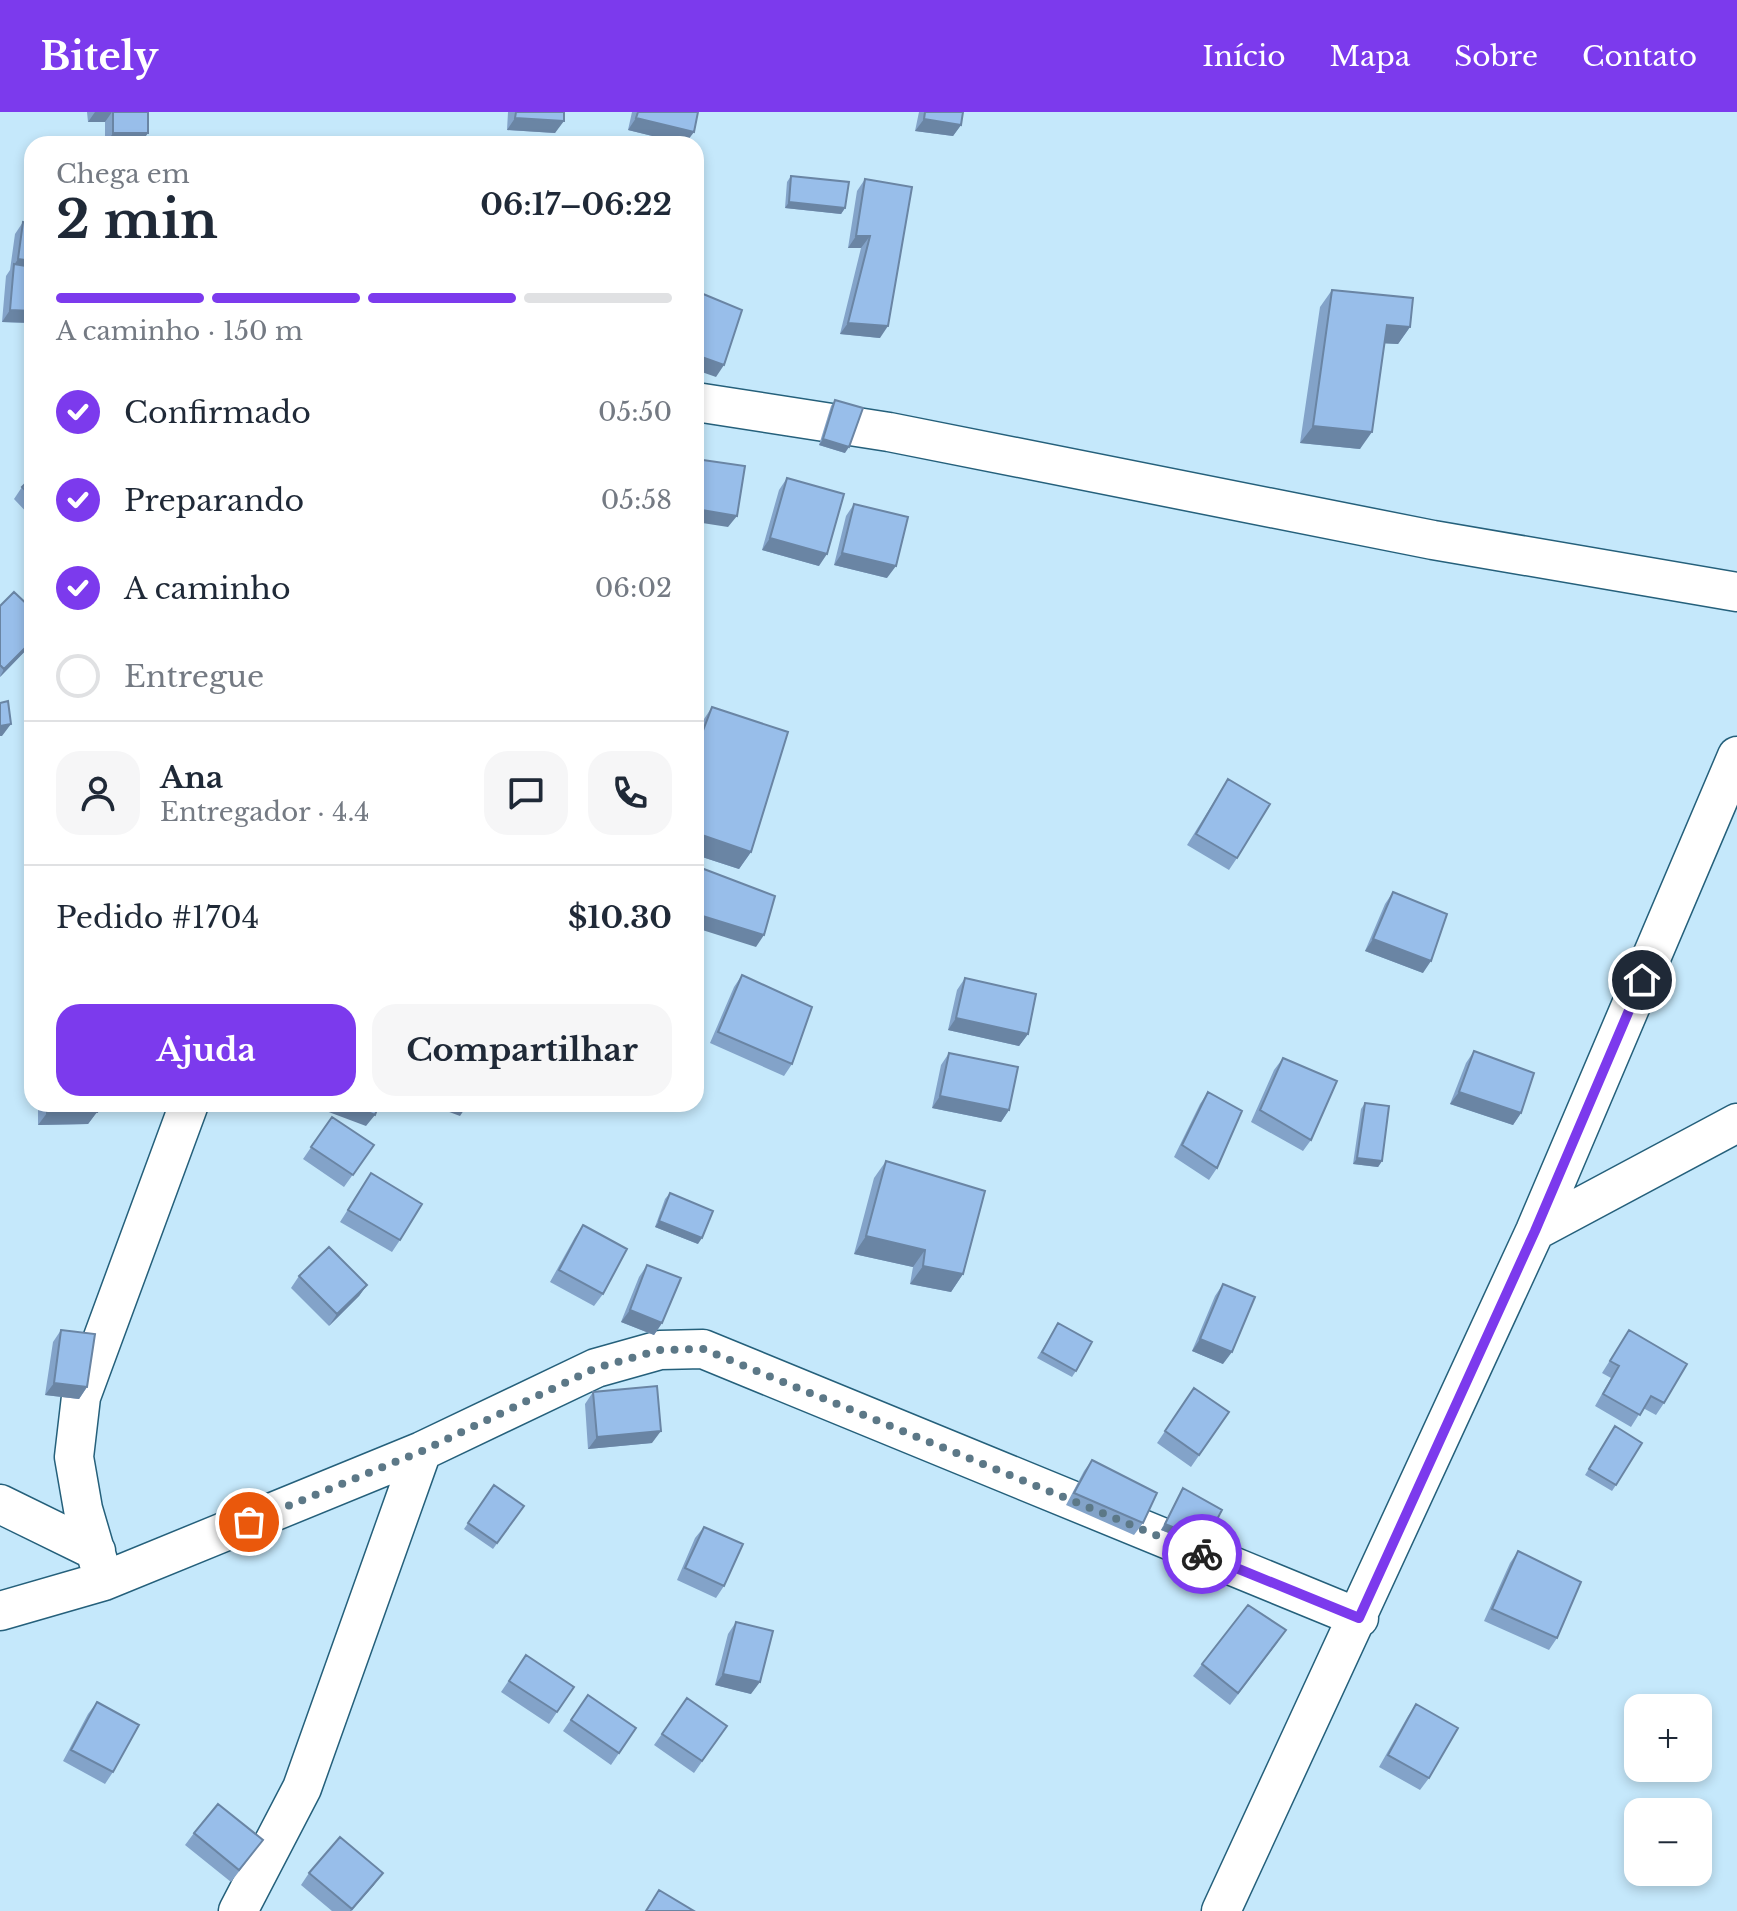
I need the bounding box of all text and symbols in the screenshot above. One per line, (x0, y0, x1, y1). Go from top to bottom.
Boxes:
text: Bitely (40, 33, 158, 80)
text: Início (1202, 39, 1286, 74)
text: Mapa (1330, 39, 1410, 74)
text: Sobre (1454, 39, 1538, 74)
text: Contato (1582, 39, 1697, 74)
text: Chega em (56, 158, 190, 190)
text: 06:17–06:22 (480, 186, 672, 223)
text: 2 min (56, 188, 218, 252)
text: A caminho · 150 m (56, 315, 303, 347)
icon: check (56, 390, 100, 434)
text: Confirmado (124, 394, 311, 431)
text: 05:50 (598, 396, 672, 428)
icon: check (56, 478, 100, 522)
text: Preparando (124, 482, 304, 519)
text: 05:58 (601, 484, 672, 516)
icon: check (56, 566, 100, 610)
text: A caminho (124, 570, 291, 607)
text: 06:02 (595, 572, 672, 604)
text: Entregue (124, 658, 264, 695)
button: person (56, 751, 140, 835)
button: chat (484, 751, 568, 835)
button: phone (588, 751, 672, 835)
text: Ana (160, 759, 223, 796)
text: Entregador · 4.4 (160, 796, 370, 828)
text: Pedido #1704 (56, 899, 259, 936)
text: $10.30 (568, 899, 672, 936)
pin (1608, 946, 1676, 1014)
icon: home (1620, 958, 1664, 1002)
button: Ajuda (56, 1004, 356, 1096)
button: Compartilhar (372, 1004, 672, 1096)
pin (215, 1488, 283, 1556)
icon: bag (227, 1500, 271, 1544)
courier (1162, 1514, 1242, 1594)
icon: bike (1180, 1532, 1224, 1576)
map controls (1624, 1694, 1712, 1886)
button: + (1624, 1694, 1712, 1782)
button: − (1624, 1798, 1712, 1886)

